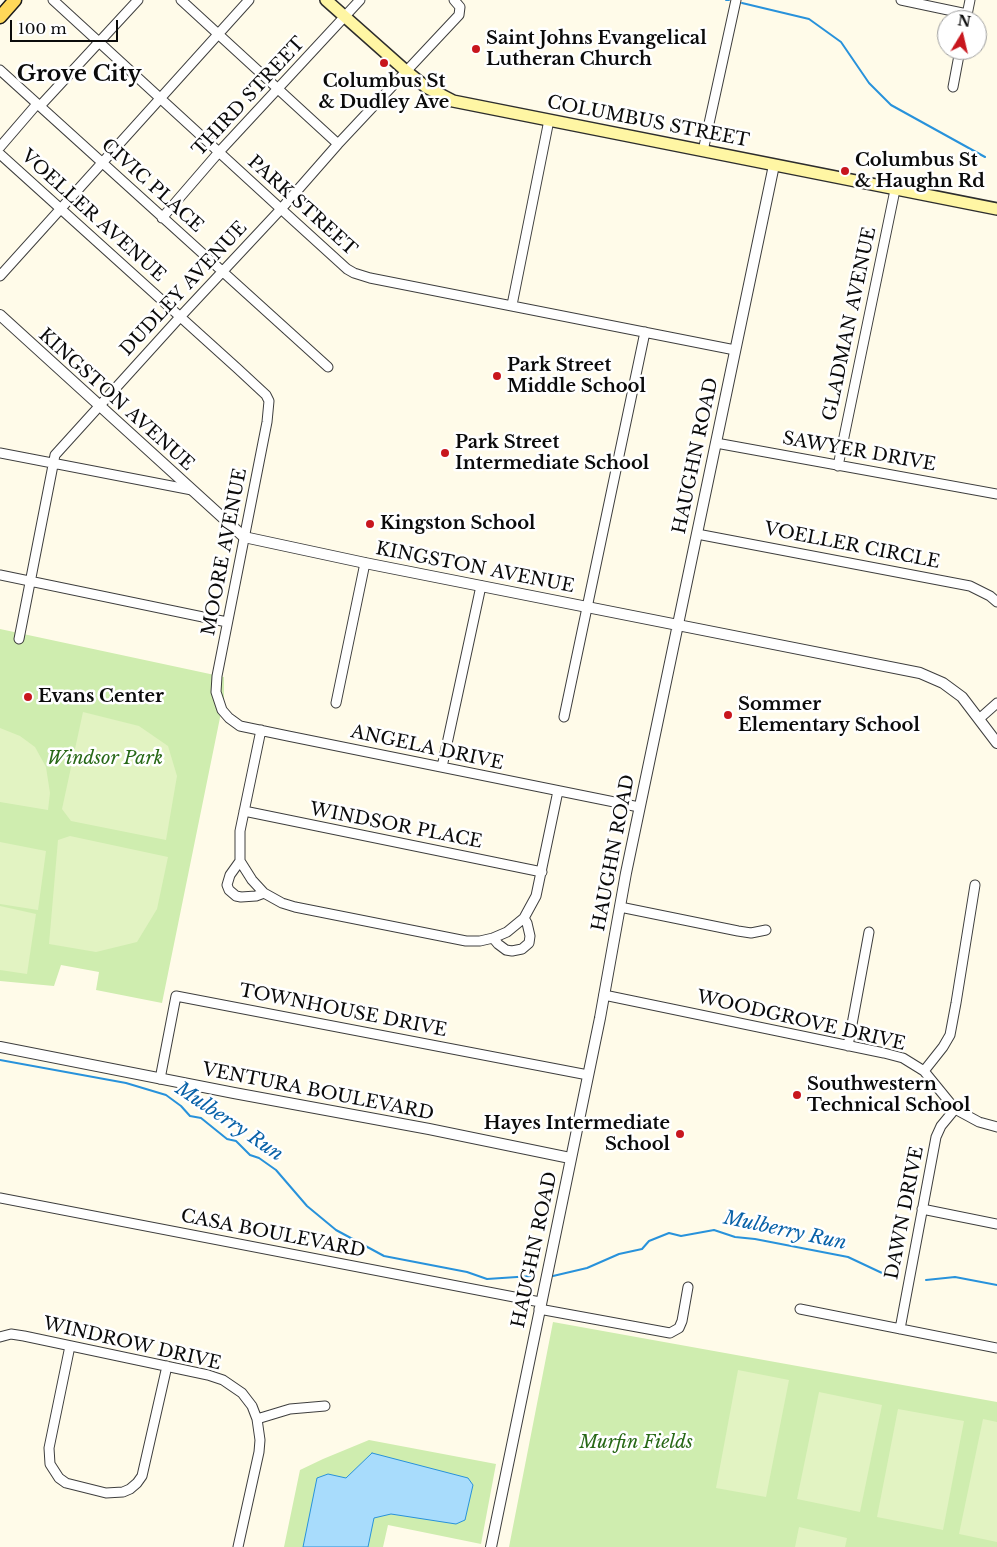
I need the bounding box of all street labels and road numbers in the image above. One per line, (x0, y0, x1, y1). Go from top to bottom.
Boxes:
street label: THIRD STREET (188, 33, 310, 161)
street label: COLUMBUS STREET (545, 92, 751, 152)
street label: CIVIC PLACE (97, 135, 207, 237)
street label: VOELLER AVENUE (16, 146, 170, 286)
street label: PARK STREET (243, 151, 361, 261)
street label: DUDLEY AVENUE (116, 217, 252, 361)
street label: GLADMAN AVENUE (819, 225, 881, 423)
street label: KINGSTON AVENUE (34, 325, 198, 475)
street label: HAUGHN ROAD (669, 376, 723, 536)
street label: SAWYER DRIVE (781, 428, 937, 476)
street label: MOORE AVENUE (198, 466, 252, 638)
street label: VOELLER CIRCLE (762, 518, 942, 574)
street label: KINGSTON AVENUE (374, 538, 576, 598)
street label: ANGELA DRIVE (349, 721, 505, 775)
street label: HAUGHN ROAD (588, 773, 640, 933)
street label: WINDSOR PLACE (308, 799, 484, 853)
street label: TOWNHOUSE DRIVE (237, 980, 449, 1042)
street label: WOODGROVE DRIVE (695, 986, 907, 1056)
street label: VENTURA BOULEVARD (200, 1059, 436, 1125)
street label: DAWN DRIVE (882, 1145, 928, 1281)
street label: HAUGHN ROAD (508, 1170, 562, 1330)
street label: CASA BOULEVARD (179, 1205, 367, 1263)
street label: WINDROW DRIVE (41, 1313, 223, 1375)

